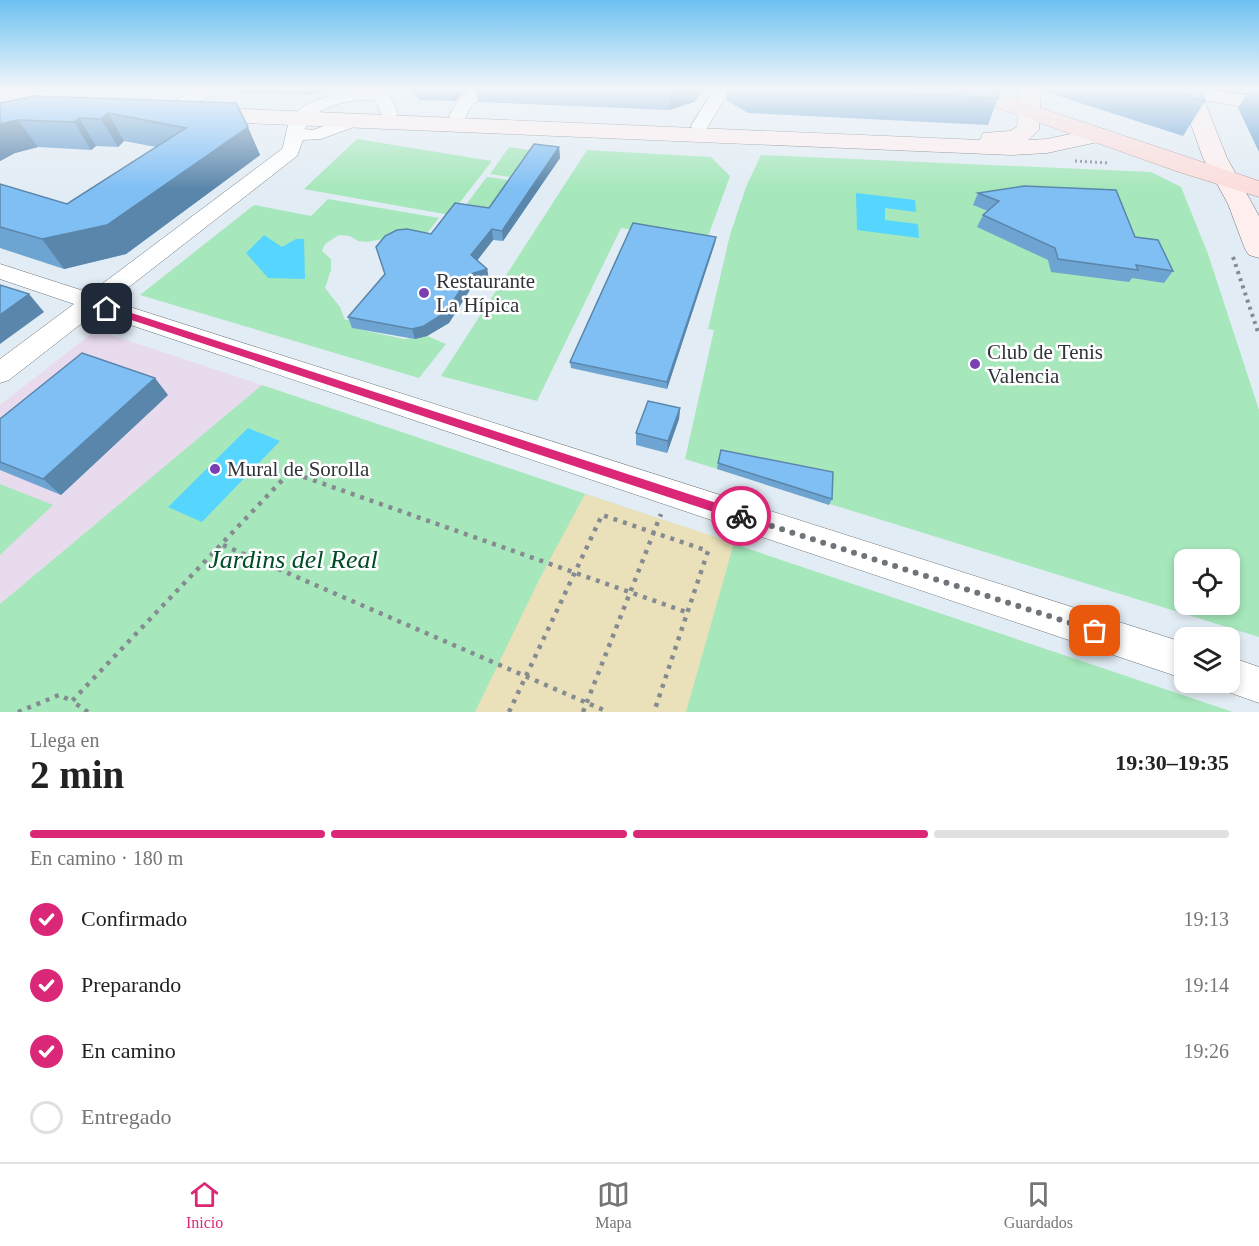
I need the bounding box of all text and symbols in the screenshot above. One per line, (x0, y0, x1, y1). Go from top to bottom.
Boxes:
place label: Restaurante La Hípica (436, 269, 535, 317)
pin (81, 283, 132, 334)
marker: Restaurante La Hípica (417, 286, 431, 300)
icon: home (90, 292, 123, 325)
place label: Club de Tenis Valencia (987, 340, 1103, 388)
marker: Club de Tenis Valencia (968, 357, 982, 371)
place label: Mural de Sorolla (227, 457, 370, 481)
marker: Mural de Sorolla (208, 462, 222, 476)
courier (711, 486, 771, 546)
icon: bike (725, 500, 758, 533)
park label: Jardins del Real (208, 545, 378, 574)
map controls (1174, 549, 1240, 693)
button: locate (1174, 549, 1240, 615)
pin (1069, 605, 1120, 656)
icon: bag (1078, 614, 1111, 647)
button: layers (1174, 627, 1240, 693)
text: Llega en (30, 729, 99, 751)
text: 19:30–19:35 (1115, 750, 1229, 775)
text: 2 min (30, 753, 124, 796)
text: En camino · 180 m (30, 847, 183, 869)
icon: check (30, 903, 63, 936)
text: Confirmado (81, 906, 187, 931)
text: 19:13 (1183, 908, 1229, 930)
icon: check (30, 969, 63, 1002)
text: Preparando (81, 972, 181, 997)
text: 19:14 (1183, 974, 1229, 996)
icon: check (30, 1035, 63, 1068)
text: En camino (81, 1038, 176, 1063)
text: 19:26 (1183, 1040, 1229, 1062)
text: Entregado (81, 1104, 171, 1129)
tab: Inicio (186, 1178, 223, 1232)
tab: Mapa (595, 1178, 632, 1232)
tab: Guardados (1004, 1178, 1073, 1232)

